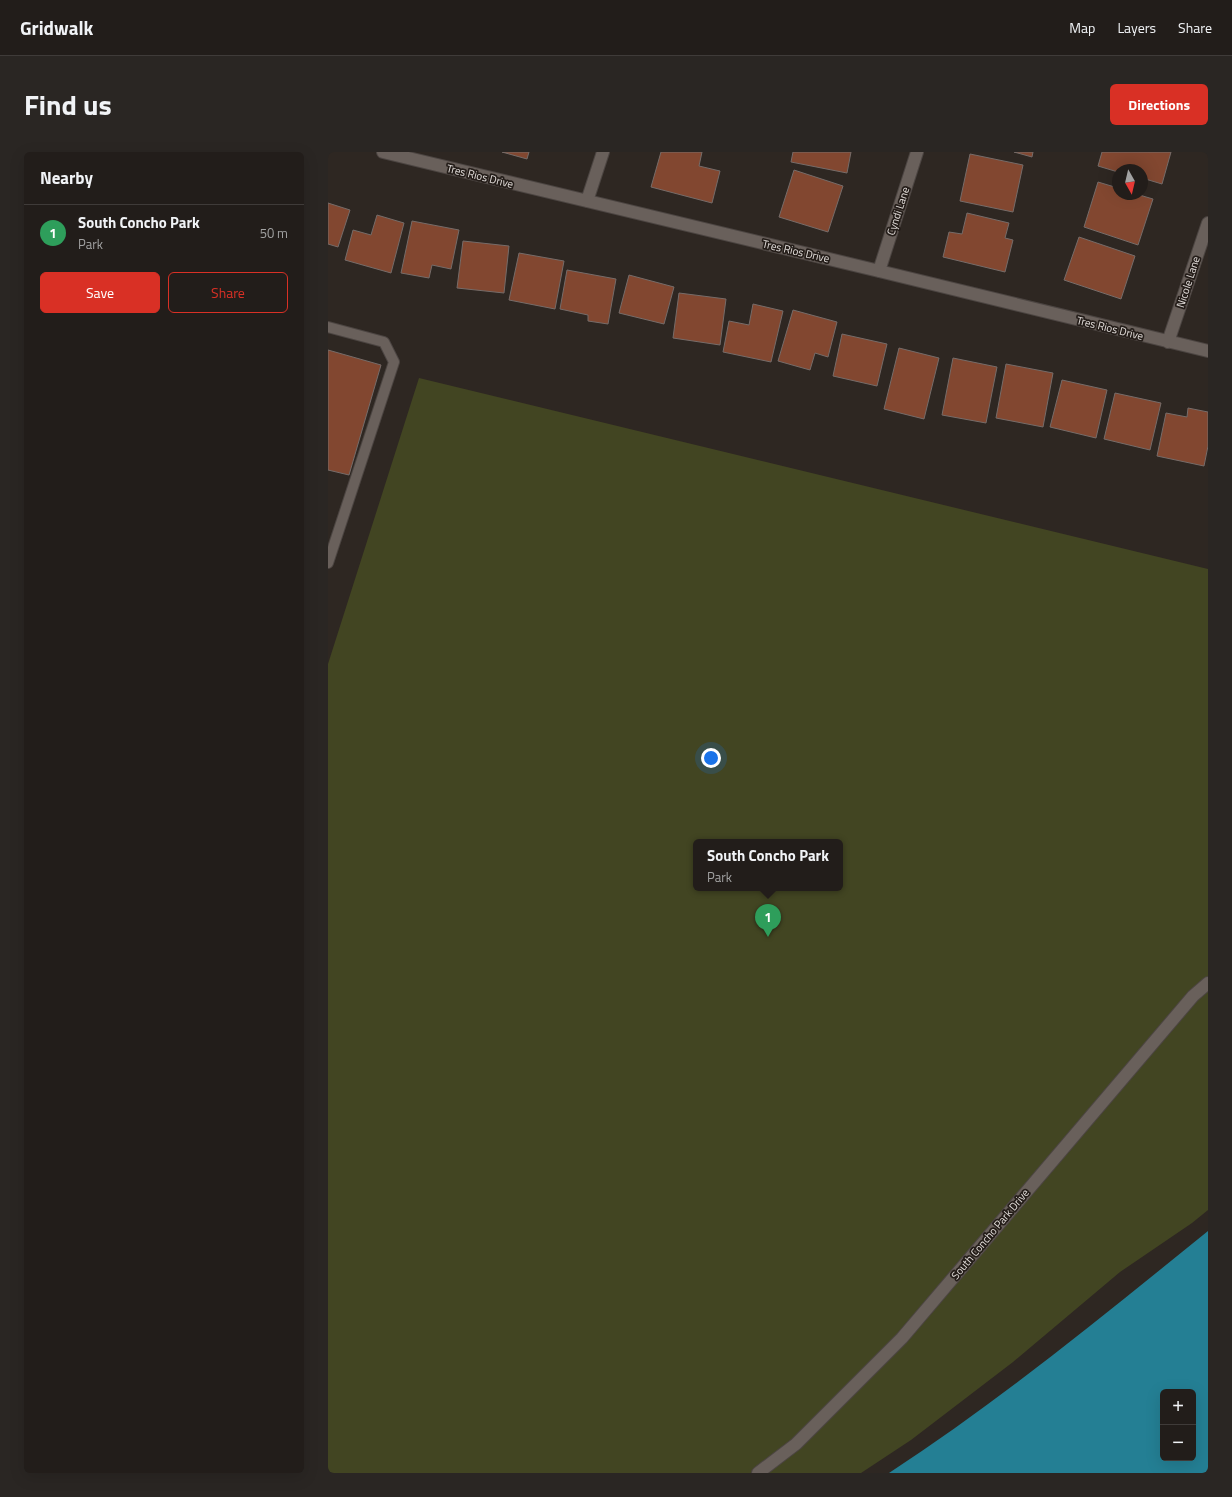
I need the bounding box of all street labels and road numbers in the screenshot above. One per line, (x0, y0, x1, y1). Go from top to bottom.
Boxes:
street label: Tres Rios Drive (445, 160, 515, 192)
street label: Cyndi Lane (883, 184, 913, 237)
street label: Tres Rios Drive (761, 236, 831, 267)
street label: Nicole Lane (1172, 254, 1204, 310)
street label: Tres Rios Drive (1075, 312, 1145, 344)
street label: South Concho Park Drive (947, 1185, 1033, 1283)

